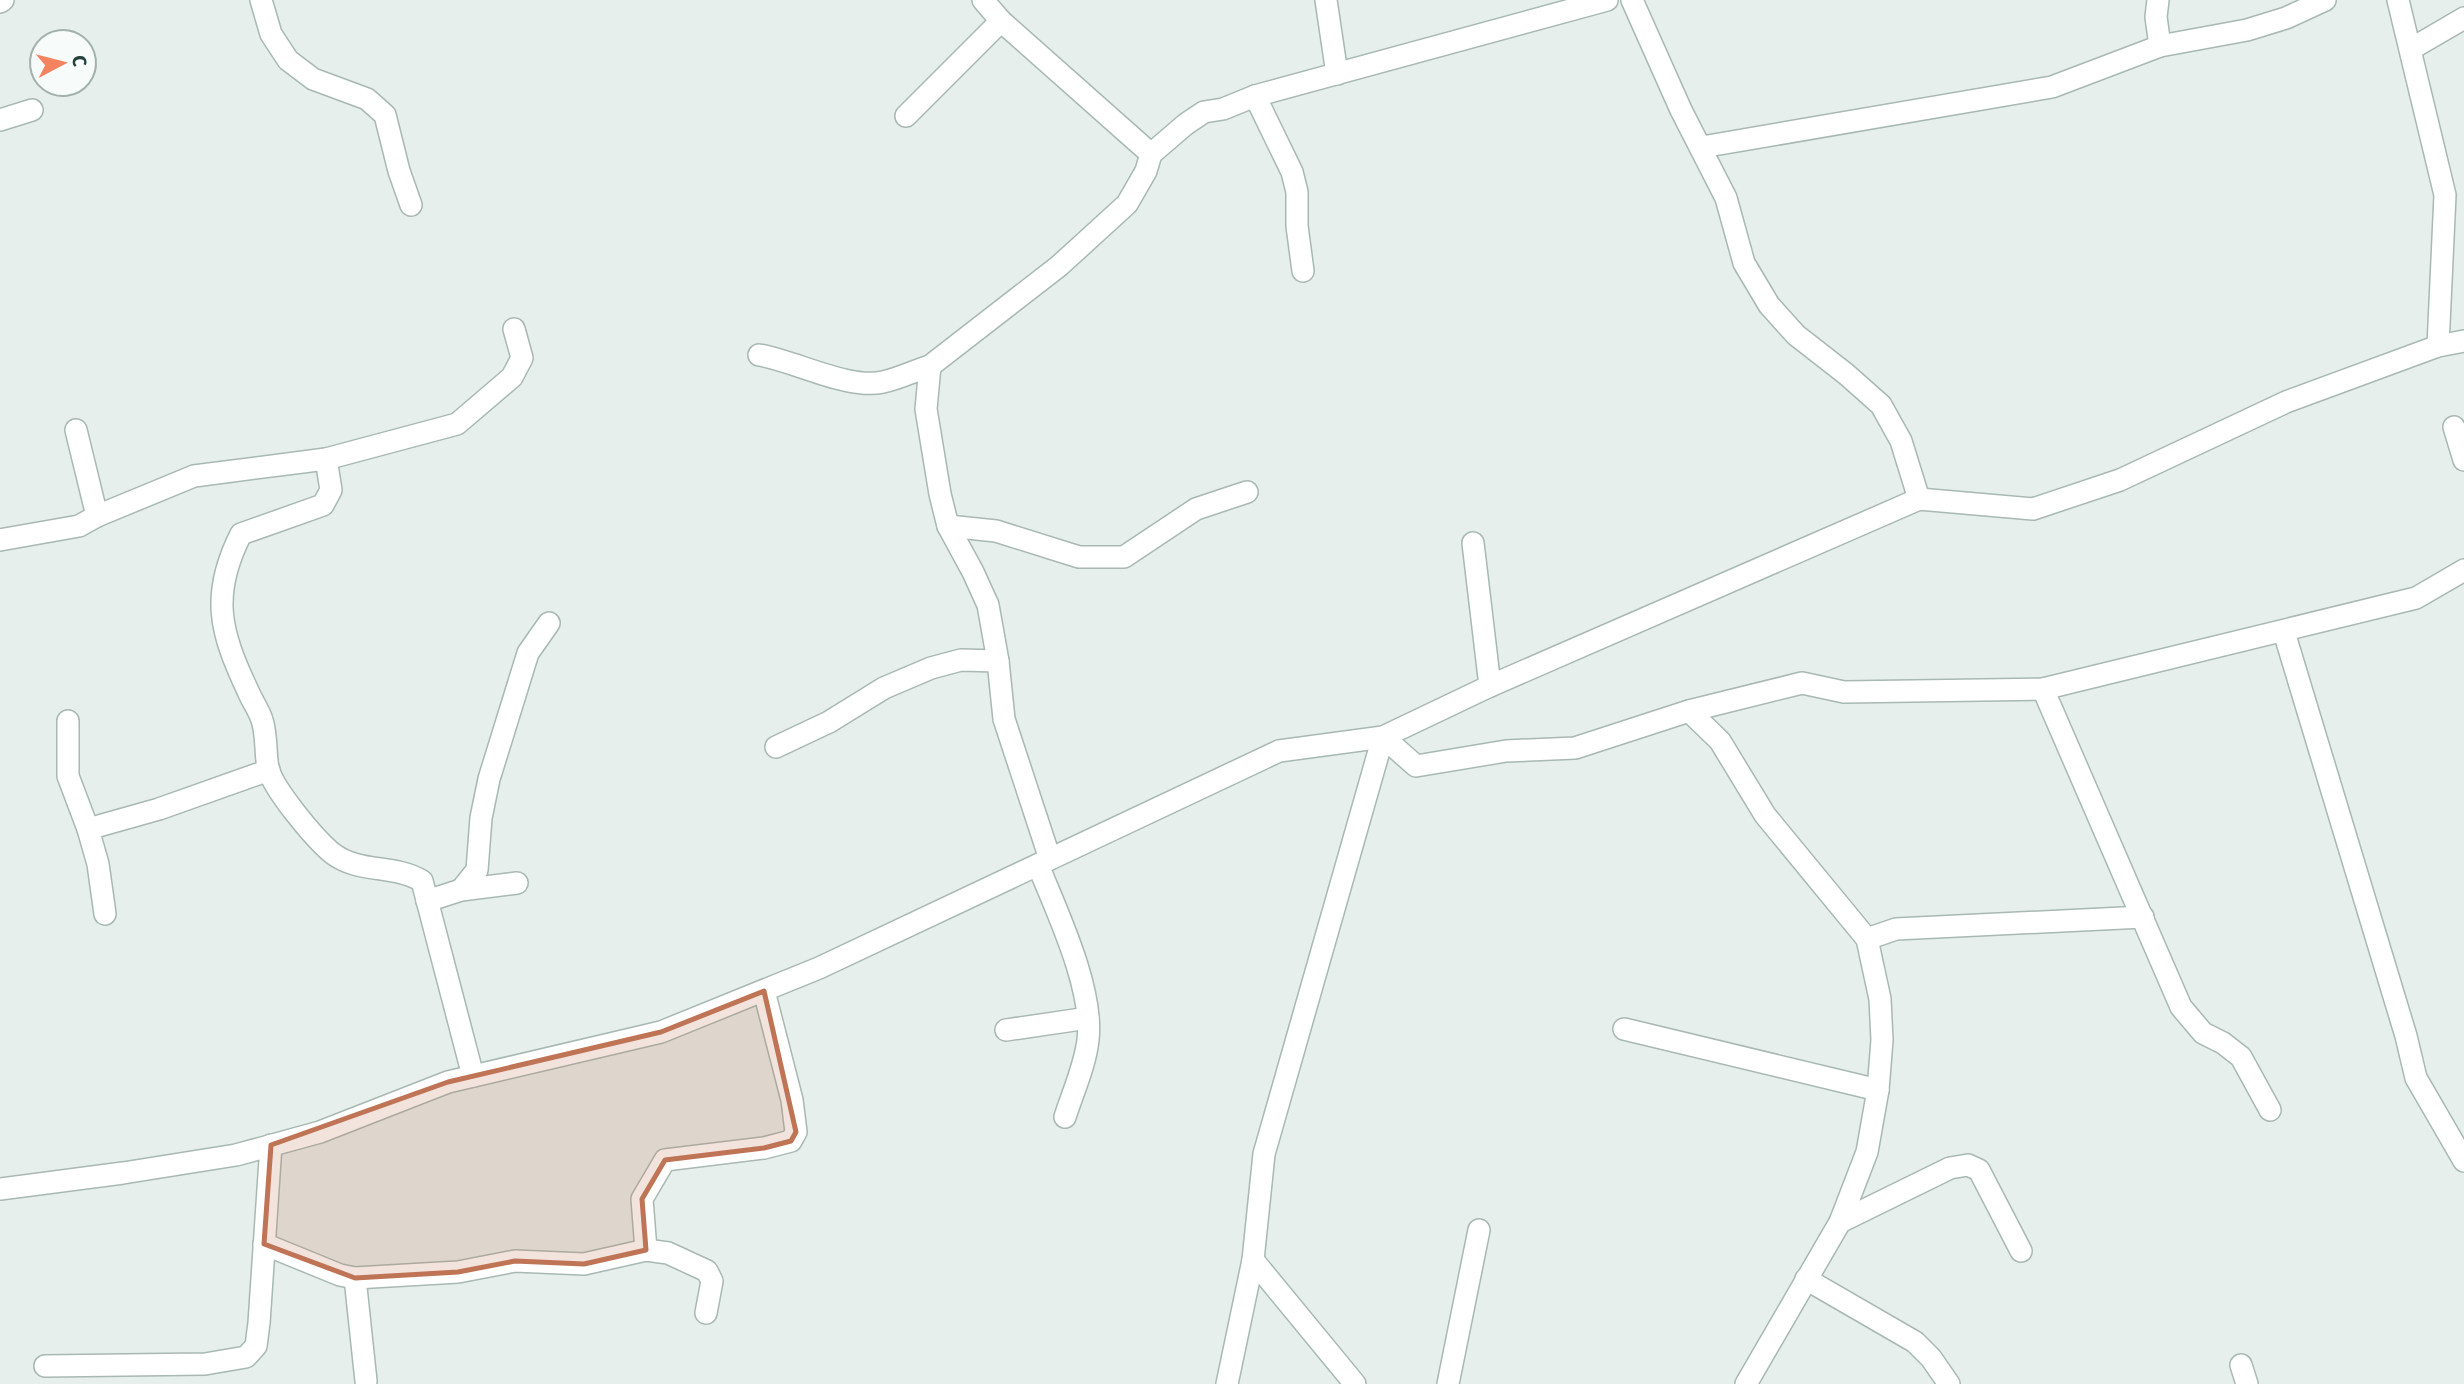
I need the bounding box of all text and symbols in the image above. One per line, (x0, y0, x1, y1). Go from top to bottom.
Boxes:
north arrow (28, 28, 98, 98)
text: С (67, 54, 91, 68)

